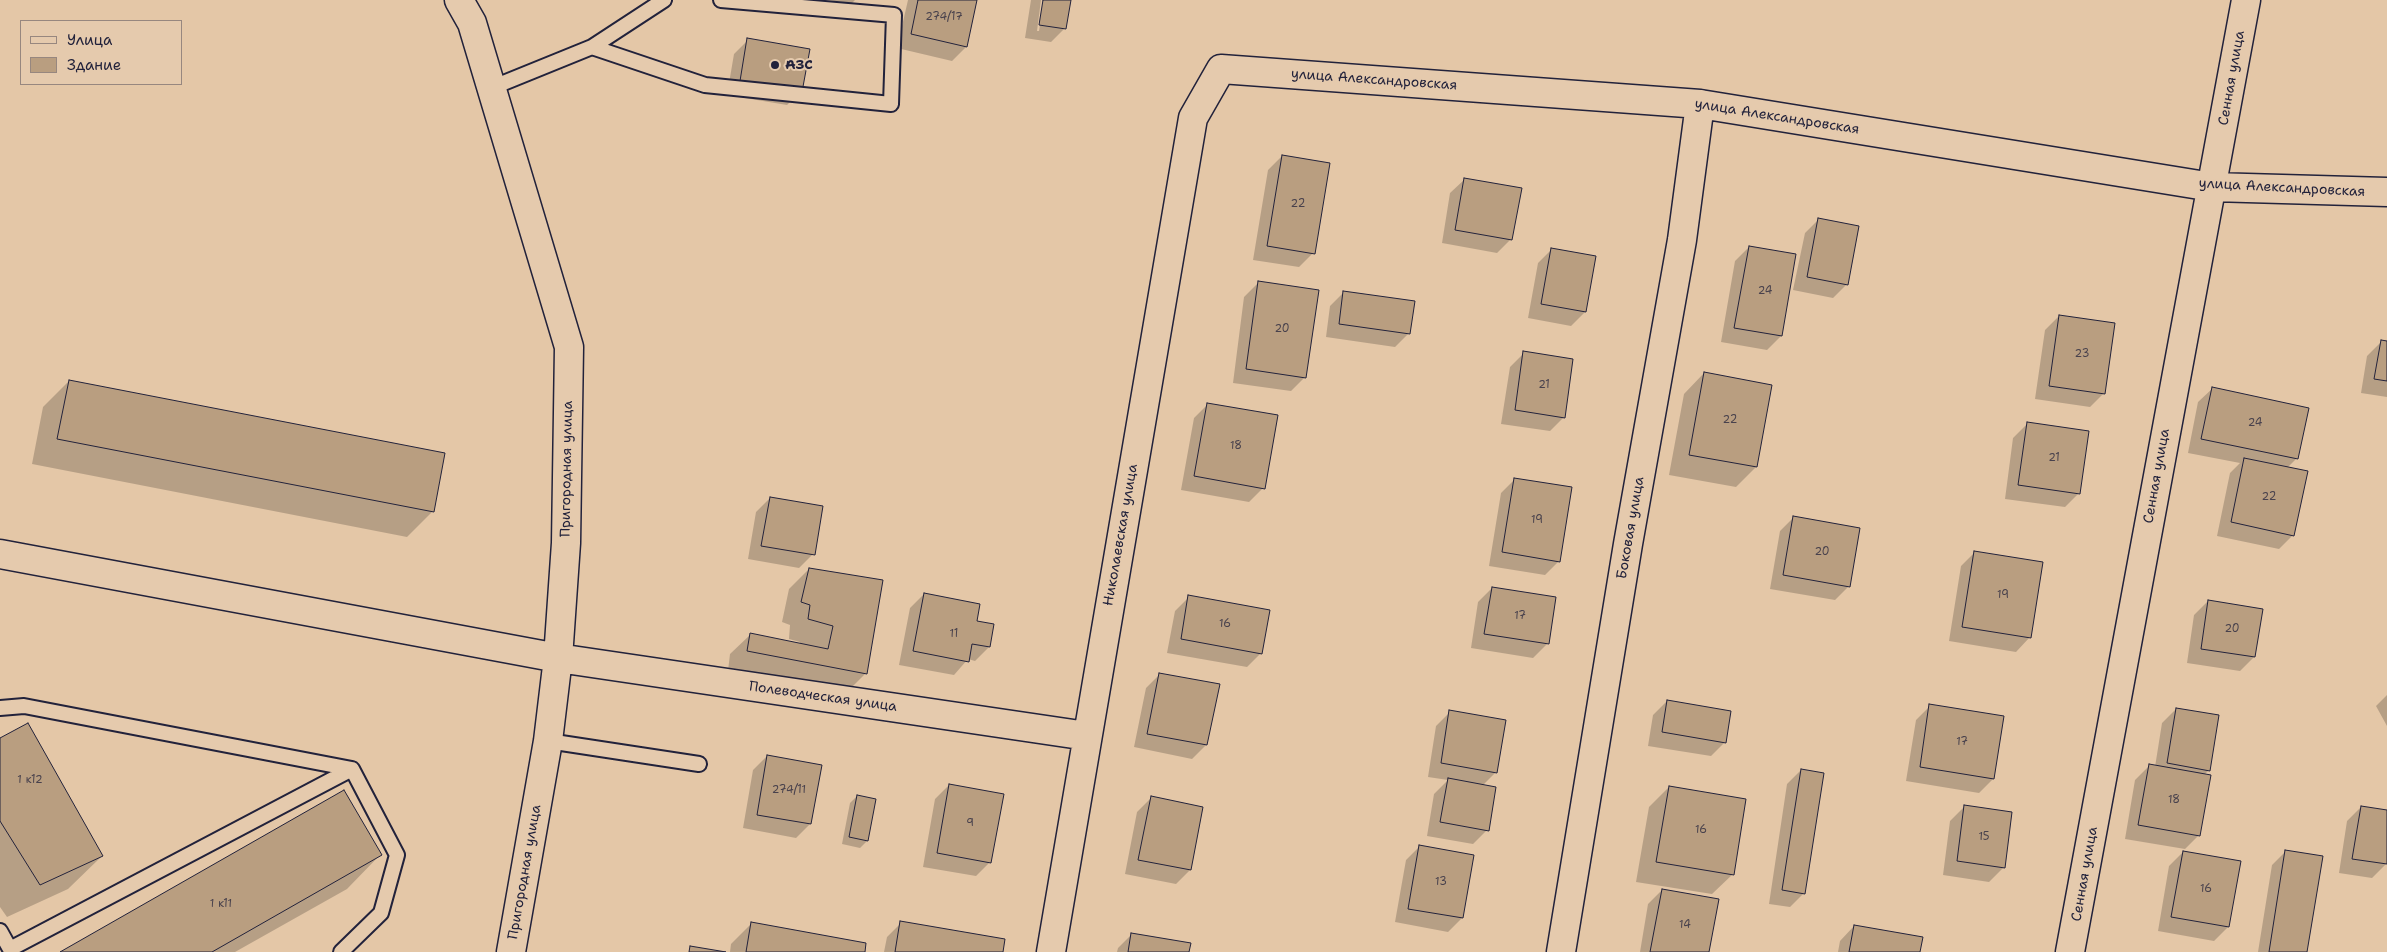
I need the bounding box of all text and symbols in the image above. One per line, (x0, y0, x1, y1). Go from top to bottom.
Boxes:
house number: 274/17 (925, 10, 963, 24)
legend (20, 20, 182, 85)
street label: Сенная улица (2215, 29, 2249, 127)
text: Улица (67, 30, 112, 50)
text: Здание (67, 55, 121, 75)
place label: АЗС (785, 57, 813, 73)
marker: АЗС (769, 59, 781, 71)
street label: улица Александровская (1290, 66, 1458, 94)
street label: улица Александровская (1693, 96, 1861, 138)
street label: улица Александровская (2198, 175, 2366, 201)
house number: 22 (1291, 197, 1305, 211)
house number: 24 (1758, 284, 1772, 298)
house number: 20 (1274, 322, 1290, 336)
house number: 23 (2075, 347, 2089, 361)
house number: 21 (1538, 378, 1550, 392)
street label: Пригородная улица (557, 401, 577, 537)
house number: 22 (1723, 413, 1737, 427)
house number: 24 (2248, 416, 2262, 430)
street label: Сенная улица (2140, 427, 2174, 525)
house number: 18 (1230, 439, 1242, 453)
house number: 21 (2048, 451, 2060, 465)
street label: Николаевская улица (1100, 463, 1142, 607)
street label: Боковая улица (1614, 475, 1648, 581)
house number: 22 (2262, 490, 2276, 504)
house number: 19 (1531, 513, 1543, 527)
house number: 20 (1814, 545, 1830, 559)
house number: 19 (1997, 588, 2009, 602)
house number: 17 (1514, 609, 1526, 623)
house number: 16 (1219, 617, 1231, 631)
house number: 20 (2224, 622, 2240, 636)
house number: 11 (950, 627, 958, 641)
street label: Полеводческая улица (748, 678, 898, 716)
house number: 17 (1956, 735, 1968, 749)
house number: 1 к12 (17, 773, 43, 787)
house number: 274/11 (772, 783, 806, 797)
house number: 18 (2168, 793, 2180, 807)
street label: Пригородная улица (505, 803, 545, 941)
house number: 9 (966, 816, 974, 830)
house number: 16 (1695, 823, 1707, 837)
street label: Сенная улица (2068, 825, 2102, 923)
house number: 15 (1978, 830, 1990, 844)
house number: 13 (1435, 875, 1447, 889)
house number: 16 (2200, 882, 2212, 896)
house number: 1 к11 (210, 897, 232, 911)
house number: 14 (1679, 918, 1691, 932)

